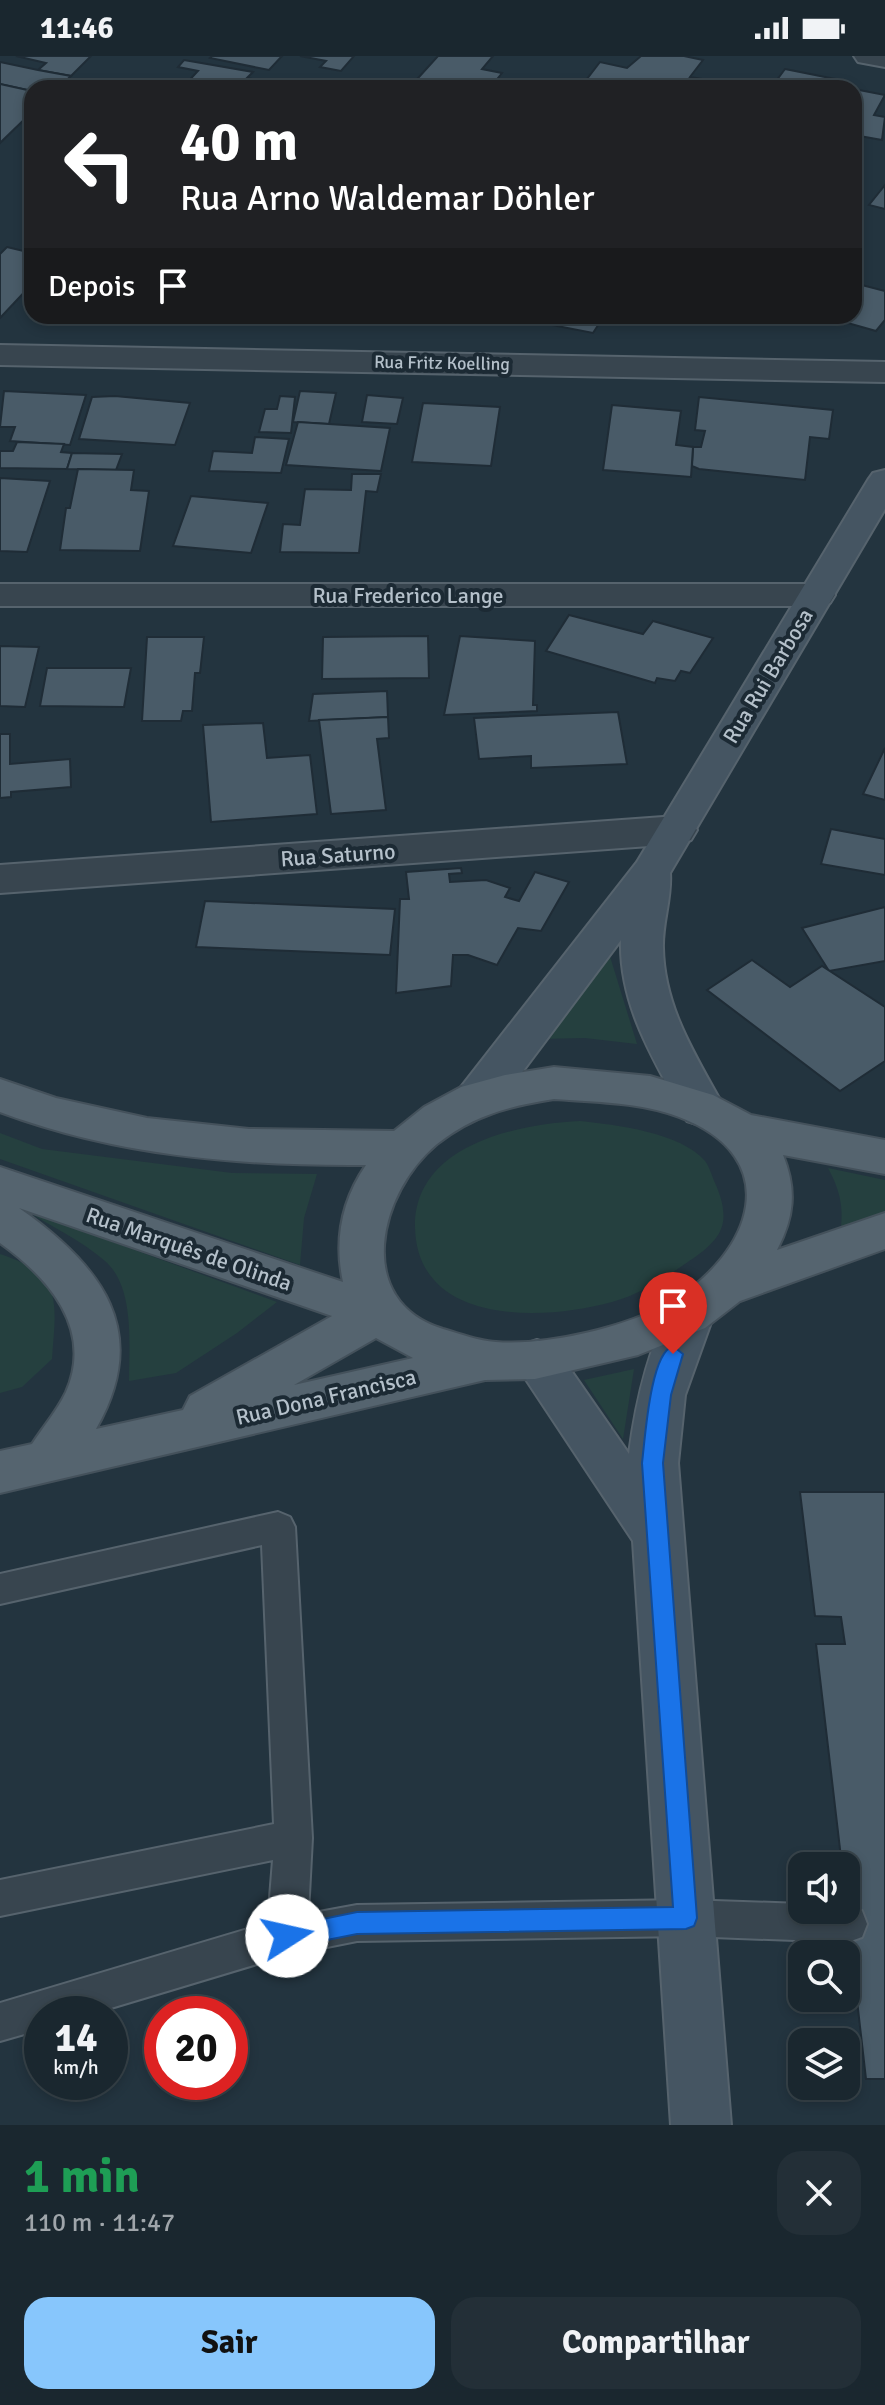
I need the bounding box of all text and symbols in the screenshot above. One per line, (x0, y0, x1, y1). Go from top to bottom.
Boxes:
text: 11:46 (40, 10, 114, 47)
text: 40 m (180, 107, 298, 176)
icon: left (48, 112, 152, 216)
text: Rua Arno Waldemar Döhler (180, 176, 594, 221)
icon: arrive (151, 264, 195, 308)
text: Depois (48, 268, 135, 305)
street label: Rua Fritz Koelling (374, 351, 510, 375)
street label: Rua Frederico Lange (312, 582, 504, 609)
street label: Rua Rui Barbosa (717, 604, 819, 748)
street label: Rua Saturno (280, 838, 396, 872)
street label: Rua Marquês de Olinda (83, 1201, 295, 1297)
pin (639, 1272, 707, 1354)
icon: arrive (651, 1284, 695, 1328)
street label: Rua Dona Francisca (233, 1363, 419, 1431)
map controls (788, 1852, 860, 2100)
button: sound (788, 1852, 860, 1924)
position arrow (245, 1894, 329, 1978)
button: search (788, 1940, 860, 2012)
speed limit sign: 20 (144, 1996, 248, 2100)
text: 14 (54, 2013, 98, 2063)
button: layers (788, 2028, 860, 2100)
text: km/h (53, 2055, 99, 2080)
text: 1 min (24, 2147, 140, 2206)
button: close (777, 2151, 861, 2235)
text: 110 m · 11:47 (24, 2207, 175, 2239)
button: Sair (24, 2297, 435, 2389)
button: Compartilhar (451, 2297, 861, 2389)

